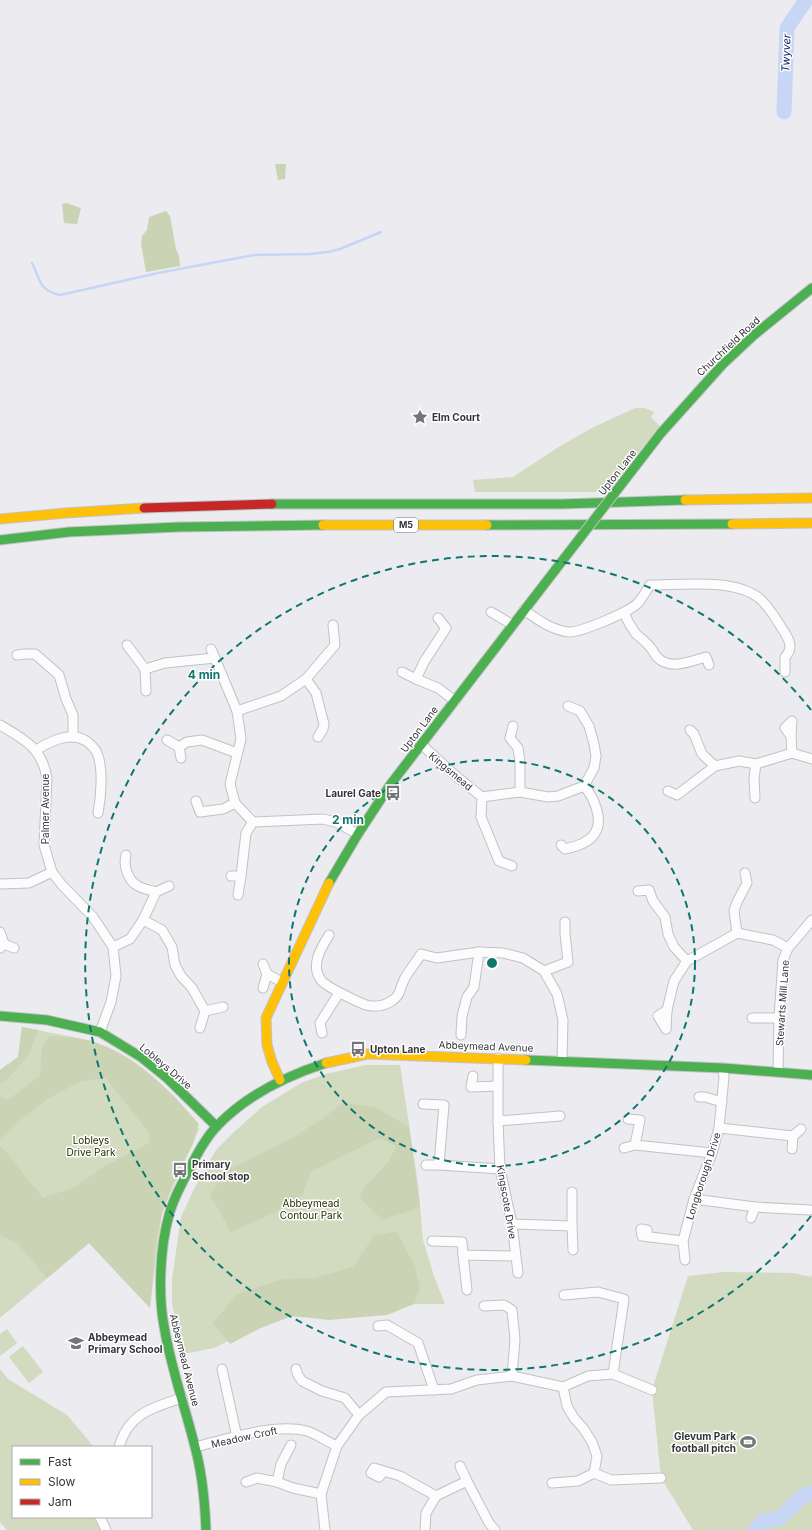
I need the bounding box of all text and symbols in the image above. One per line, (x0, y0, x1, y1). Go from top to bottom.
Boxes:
water label: Twyver (778, 33, 794, 72)
street label: Churchfield Road (694, 314, 762, 378)
place icon: Elm Court (411, 408, 429, 426)
place label: Elm Court (432, 411, 480, 423)
street label: Upton Lane (596, 447, 639, 497)
road number: M5 (394, 518, 418, 532)
text: 4 min (188, 667, 220, 682)
street label: Upton Lane (398, 704, 440, 754)
street label: Kingsmead (427, 749, 475, 793)
street label: Palmer Avenue (39, 773, 51, 844)
bus stop icon: Laurel Gate (384, 784, 402, 802)
place label: Laurel Gate (326, 787, 381, 799)
text: 2 min (332, 812, 364, 827)
centre of rings (485, 956, 499, 970)
street label: Stewarts Mill Lane (773, 959, 791, 1046)
street label: Abbeymead Avenue (438, 1038, 534, 1054)
bus stop icon: Upton Lane (349, 1040, 367, 1058)
street label: Lobleys Drive (137, 1041, 195, 1091)
place label: Upton Lane (370, 1043, 426, 1055)
street label: Longborough Drive (683, 1131, 723, 1221)
park label: Lobleys Drive Park (66, 1134, 116, 1158)
place label: Primary School stop (192, 1158, 250, 1182)
bus stop icon: Primary School stop (171, 1161, 189, 1179)
street label: Kingscote Drive (495, 1164, 519, 1240)
park label: Abbeymead Contour Park (280, 1197, 343, 1221)
street label: Abbeymead Avenue (168, 1313, 202, 1408)
place label: Abbeymead Primary School (88, 1331, 163, 1356)
school or university icon: Abbeymead Primary School (67, 1334, 85, 1352)
street label: Meadow Croft (210, 1424, 279, 1450)
place label: Glevum Park football pitch (672, 1430, 736, 1454)
sports icon: Glevum Park football pitch (739, 1433, 757, 1451)
legend (12, 1446, 152, 1518)
text: Fast (48, 1454, 72, 1469)
text: Slow (48, 1474, 76, 1489)
text: Jam (48, 1494, 72, 1509)

